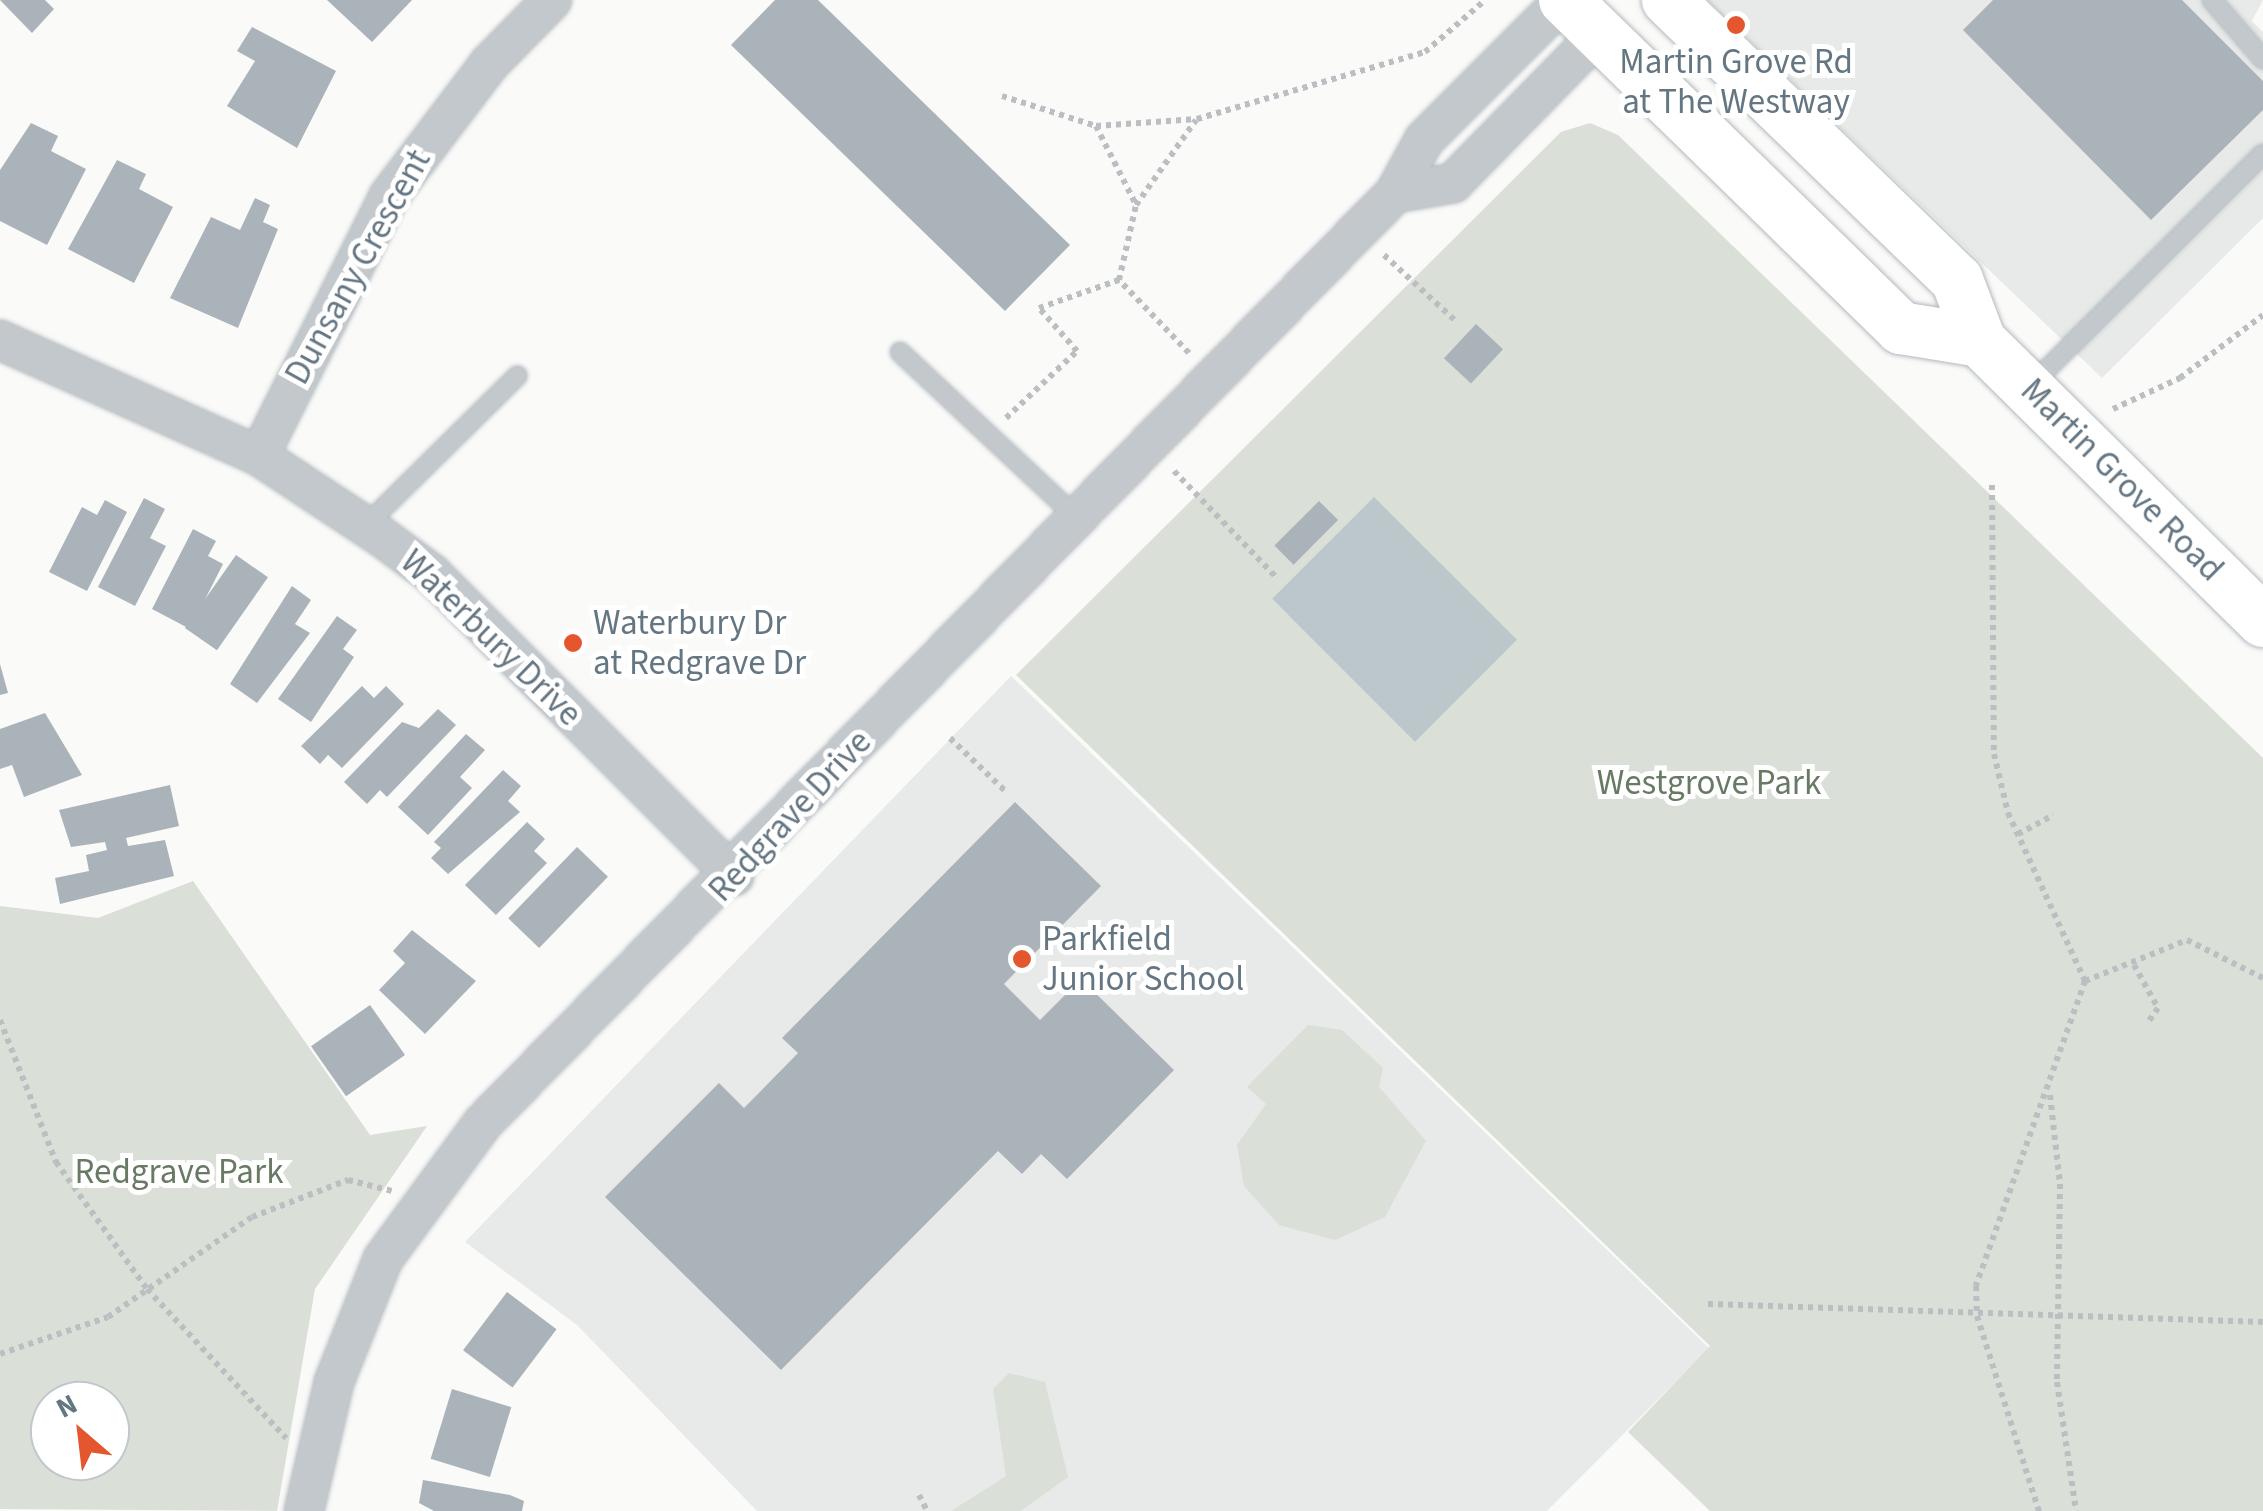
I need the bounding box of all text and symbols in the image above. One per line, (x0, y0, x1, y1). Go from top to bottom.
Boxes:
marker: Martin Grove Rd at The Westway (1725, 14, 1747, 36)
place label: Martin Grove Rd at The Westway (1619, 41, 1853, 123)
street label: Dunsany Crescent (276, 142, 440, 392)
street label: Martin Grove Road (2012, 370, 2232, 590)
street label: Waterbury Drive (392, 541, 590, 735)
place label: Waterbury Dr at Redgrave Dr (593, 602, 806, 684)
marker: Waterbury Dr at Redgrave Dr (562, 632, 584, 654)
street label: Redgrave Drive (700, 721, 880, 911)
park label: Westgrove Park (1597, 762, 1821, 804)
place label: Parkfield Junior School (1042, 918, 1244, 1000)
marker: Parkfield Junior School (1011, 948, 1033, 970)
park label: Redgrave Park (75, 1151, 283, 1193)
north arrow (30, 1381, 130, 1481)
text: N (49, 1384, 84, 1428)

